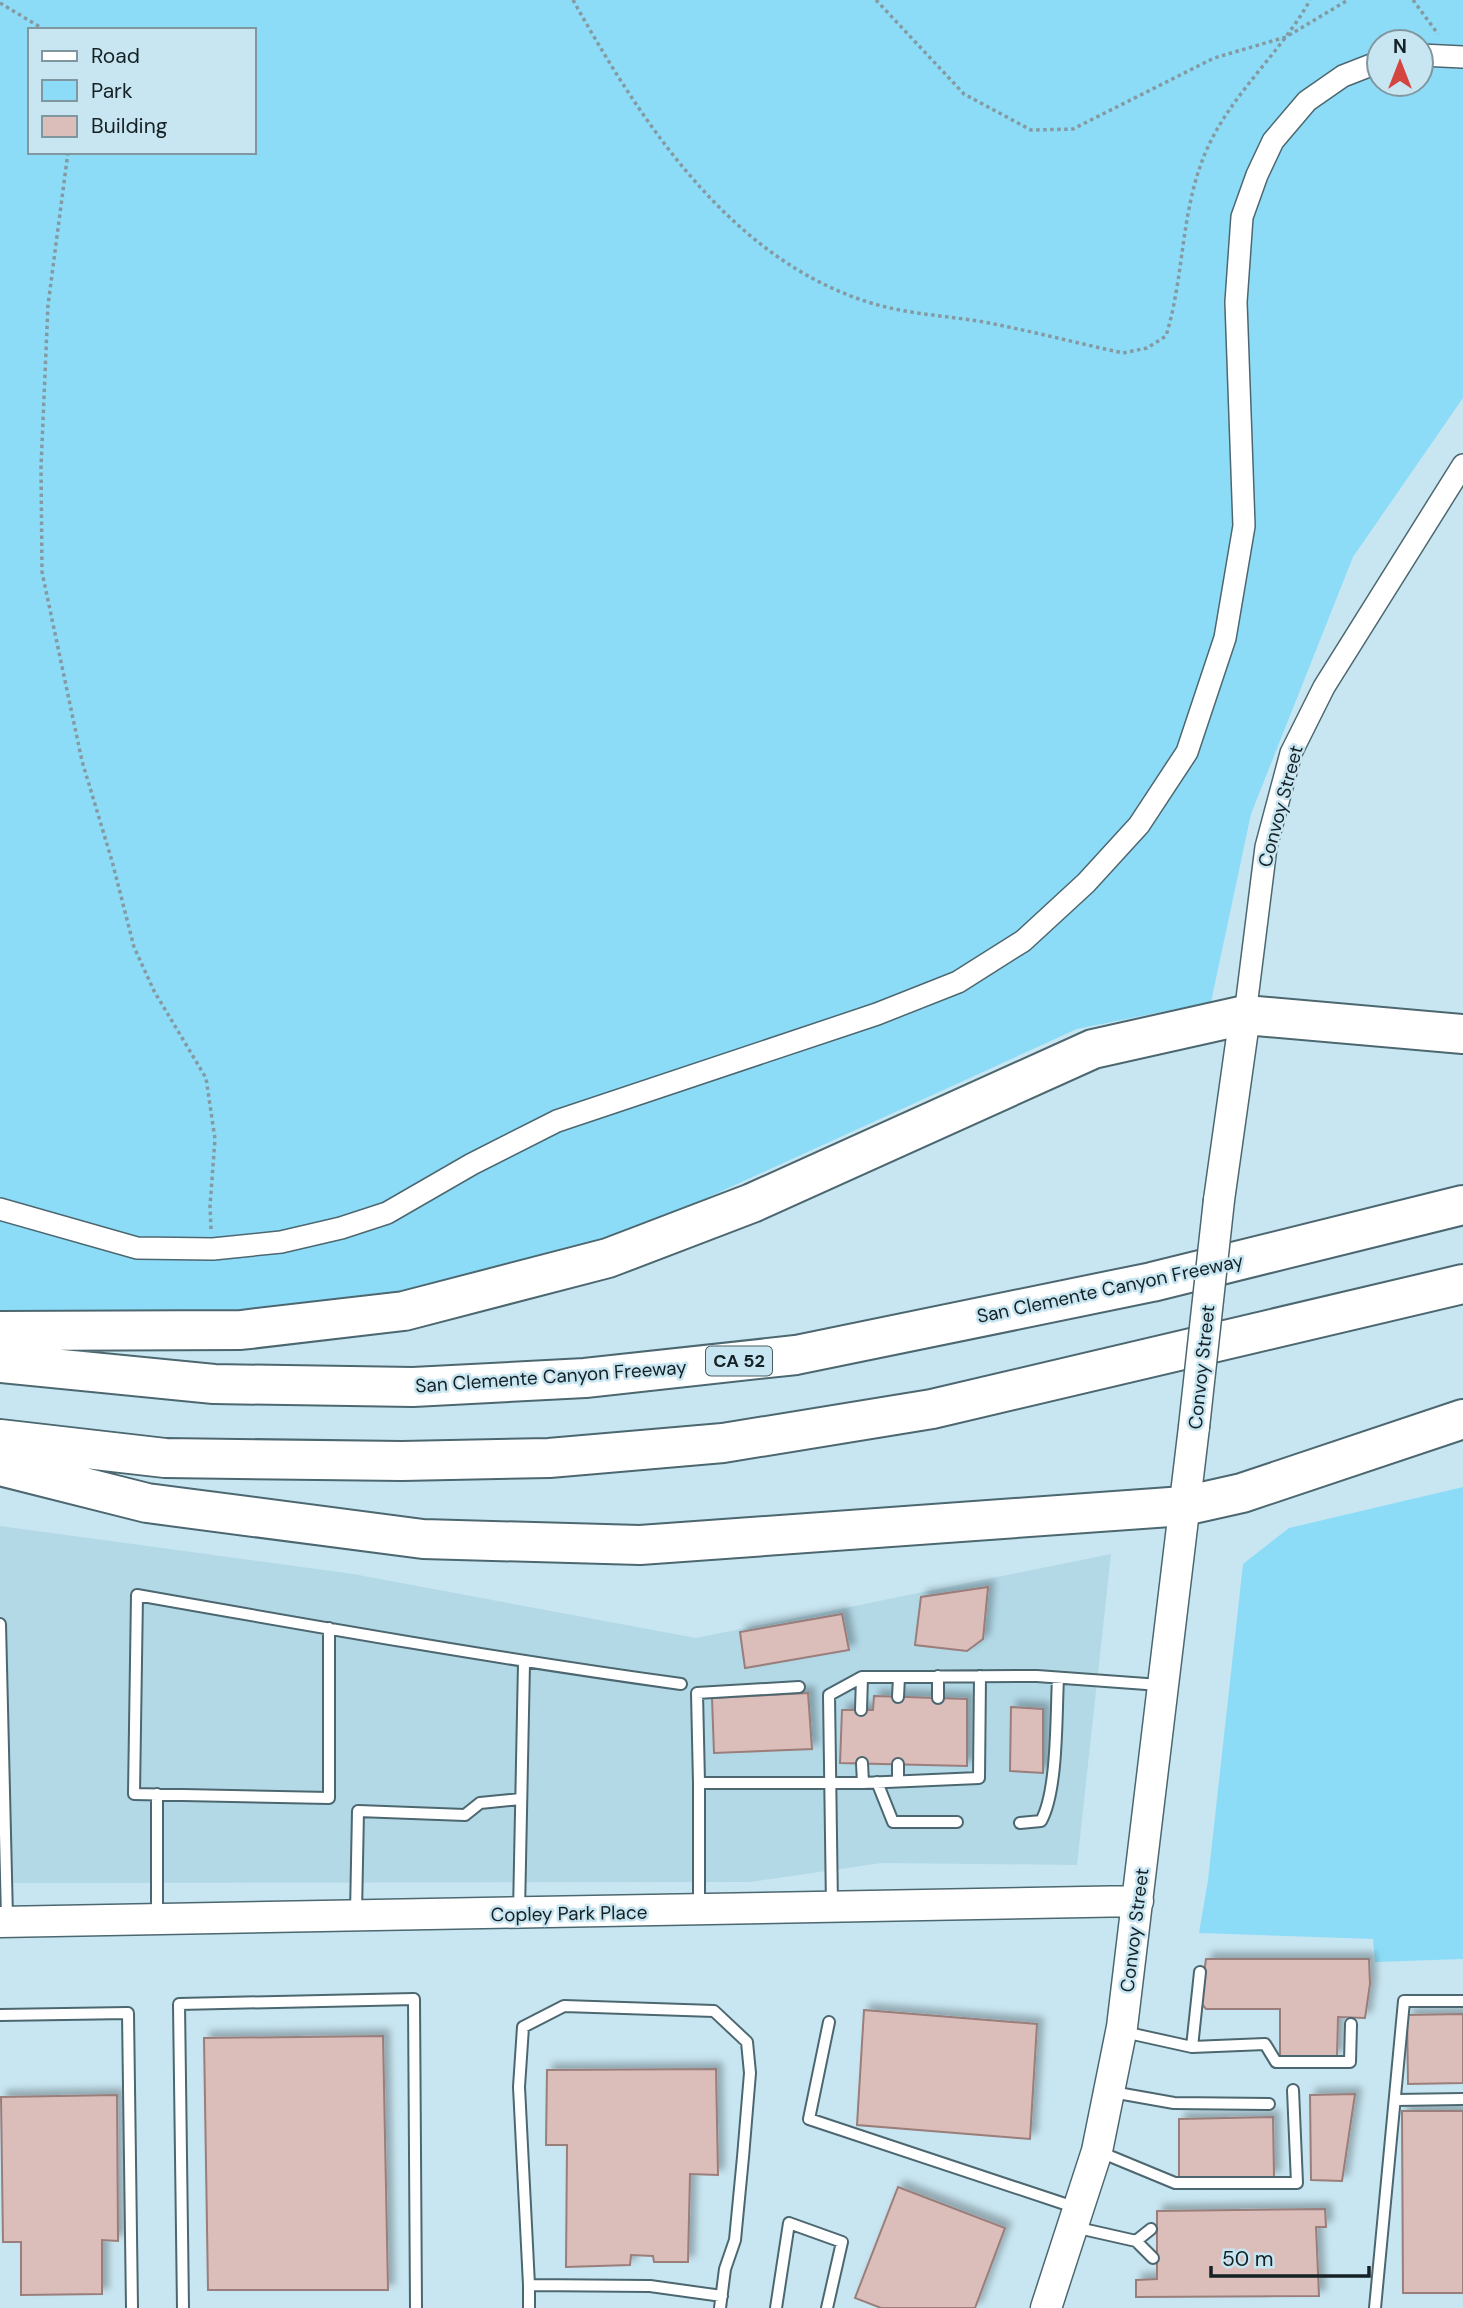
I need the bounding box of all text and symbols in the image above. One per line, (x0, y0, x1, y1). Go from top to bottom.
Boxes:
legend (28, 28, 256, 154)
north arrow (1365, 28, 1435, 98)
text: N (1393, 34, 1407, 59)
text: Road (91, 42, 140, 70)
text: Park (91, 77, 133, 105)
text: Building (91, 112, 168, 140)
street label: Convoy Street (1252, 742, 1309, 870)
street label: San Clemente Canyon Freeway (975, 1248, 1246, 1329)
street label: Convoy Street (1183, 1304, 1220, 1431)
road number: CA 52 (706, 1346, 772, 1376)
street label: San Clemente Canyon Freeway (415, 1355, 688, 1398)
street label: Convoy Street (1114, 1866, 1155, 1994)
street label: Copley Park Place (490, 1900, 648, 1927)
scale bar (1211, 2234, 1368, 2278)
text: 50 m (1222, 2245, 1273, 2273)

